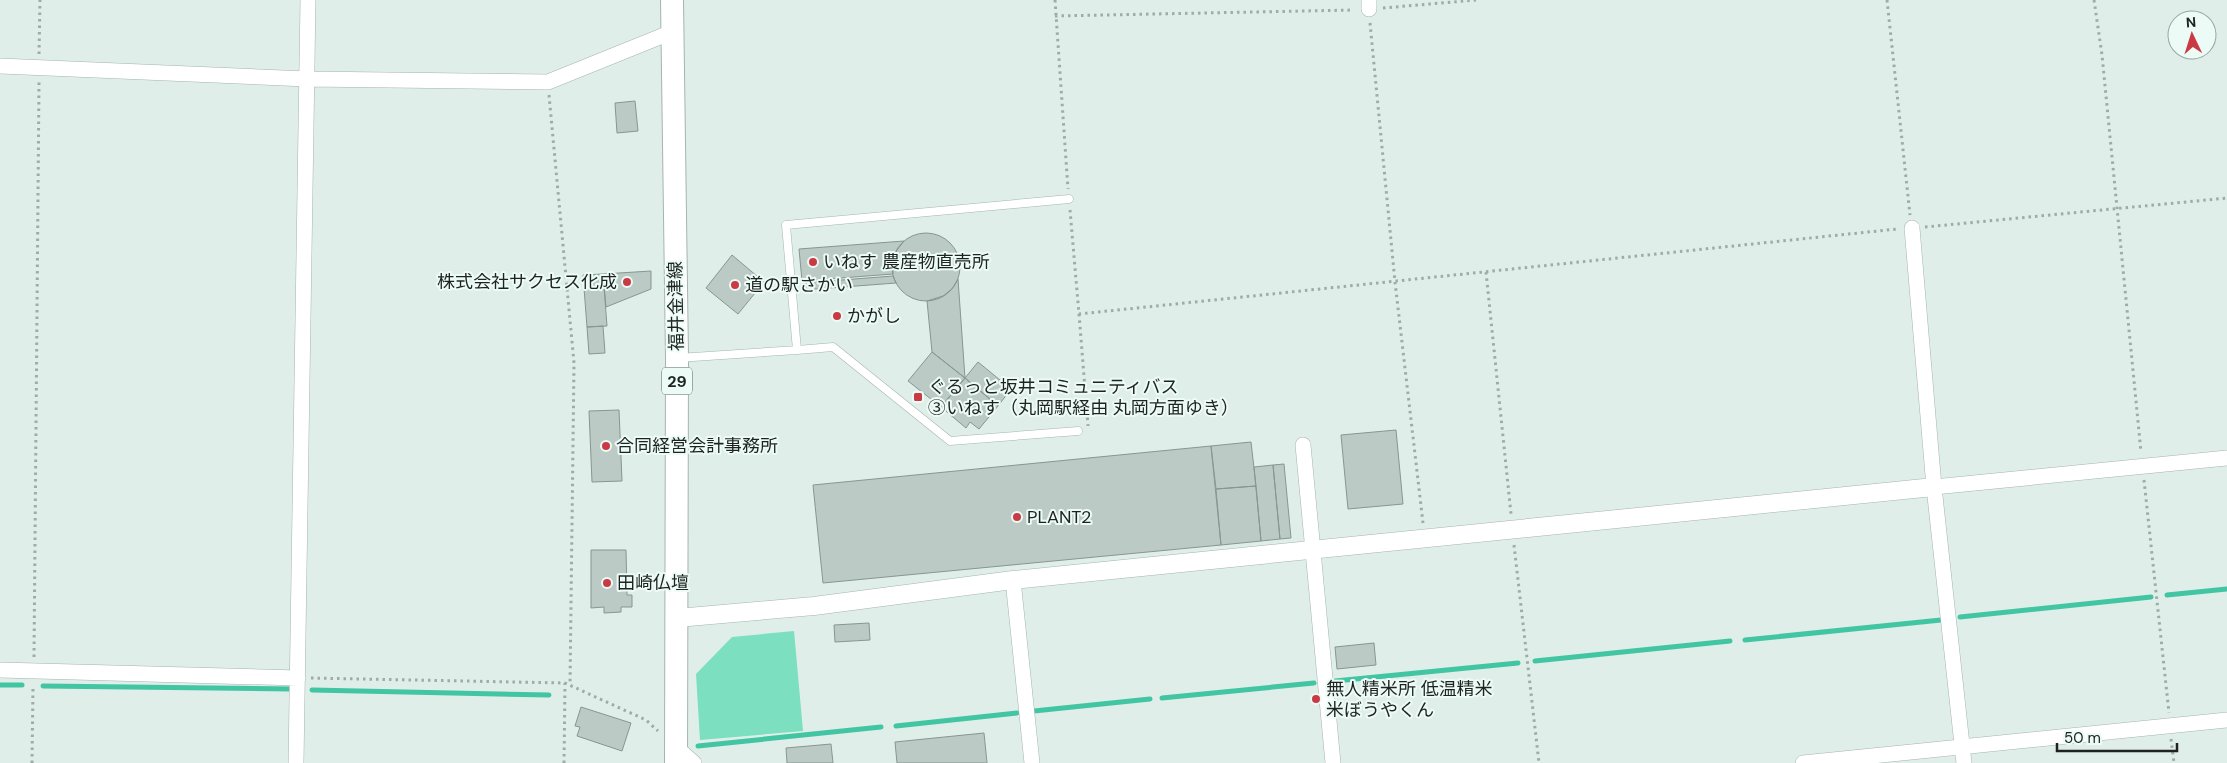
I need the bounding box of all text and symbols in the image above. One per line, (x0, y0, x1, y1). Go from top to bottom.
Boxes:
north arrow (2167, 10, 2217, 60)
text: N (2185, 13, 2197, 31)
place label: いねす 農産物直売所 (823, 250, 990, 274)
marker: いねす 農産物直売所 (807, 256, 819, 268)
street label: 福井金津線 (663, 261, 689, 351)
place label: 株式会社サクセス化成 (437, 270, 617, 294)
place label: 道の駅さかい (745, 273, 853, 297)
marker: 株式会社サクセス化成 (621, 276, 633, 288)
marker: 道の駅さかい (729, 279, 741, 291)
place label: かがし (847, 304, 901, 328)
marker: かがし (831, 310, 843, 322)
road number: 29 (662, 368, 692, 394)
place label: ぐるっと坂井コミュニティバス ③いねす（丸岡駅経由 丸岡方面ゆき） (928, 375, 1239, 420)
marker: ぐるっと坂井コミュニティバス ③いねす（丸岡駅経由 丸岡方面ゆき） (912, 391, 924, 403)
place label: 合同経営会計事務所 (616, 434, 778, 458)
marker: 合同経営会計事務所 (600, 440, 612, 452)
place label: PLANT2 (1027, 505, 1091, 529)
marker: PLANT2 (1011, 511, 1023, 523)
place label: 田崎仏壇 (617, 571, 689, 595)
marker: 田崎仏壇 (601, 577, 613, 589)
place label: 無人精米所 低温精米 米ぼうやくん (1326, 677, 1493, 722)
marker: 無人精米所 低温精米 米ぼうやくん (1310, 693, 1322, 705)
scale bar (2057, 720, 2177, 752)
text: 50 m (2064, 728, 2101, 748)

